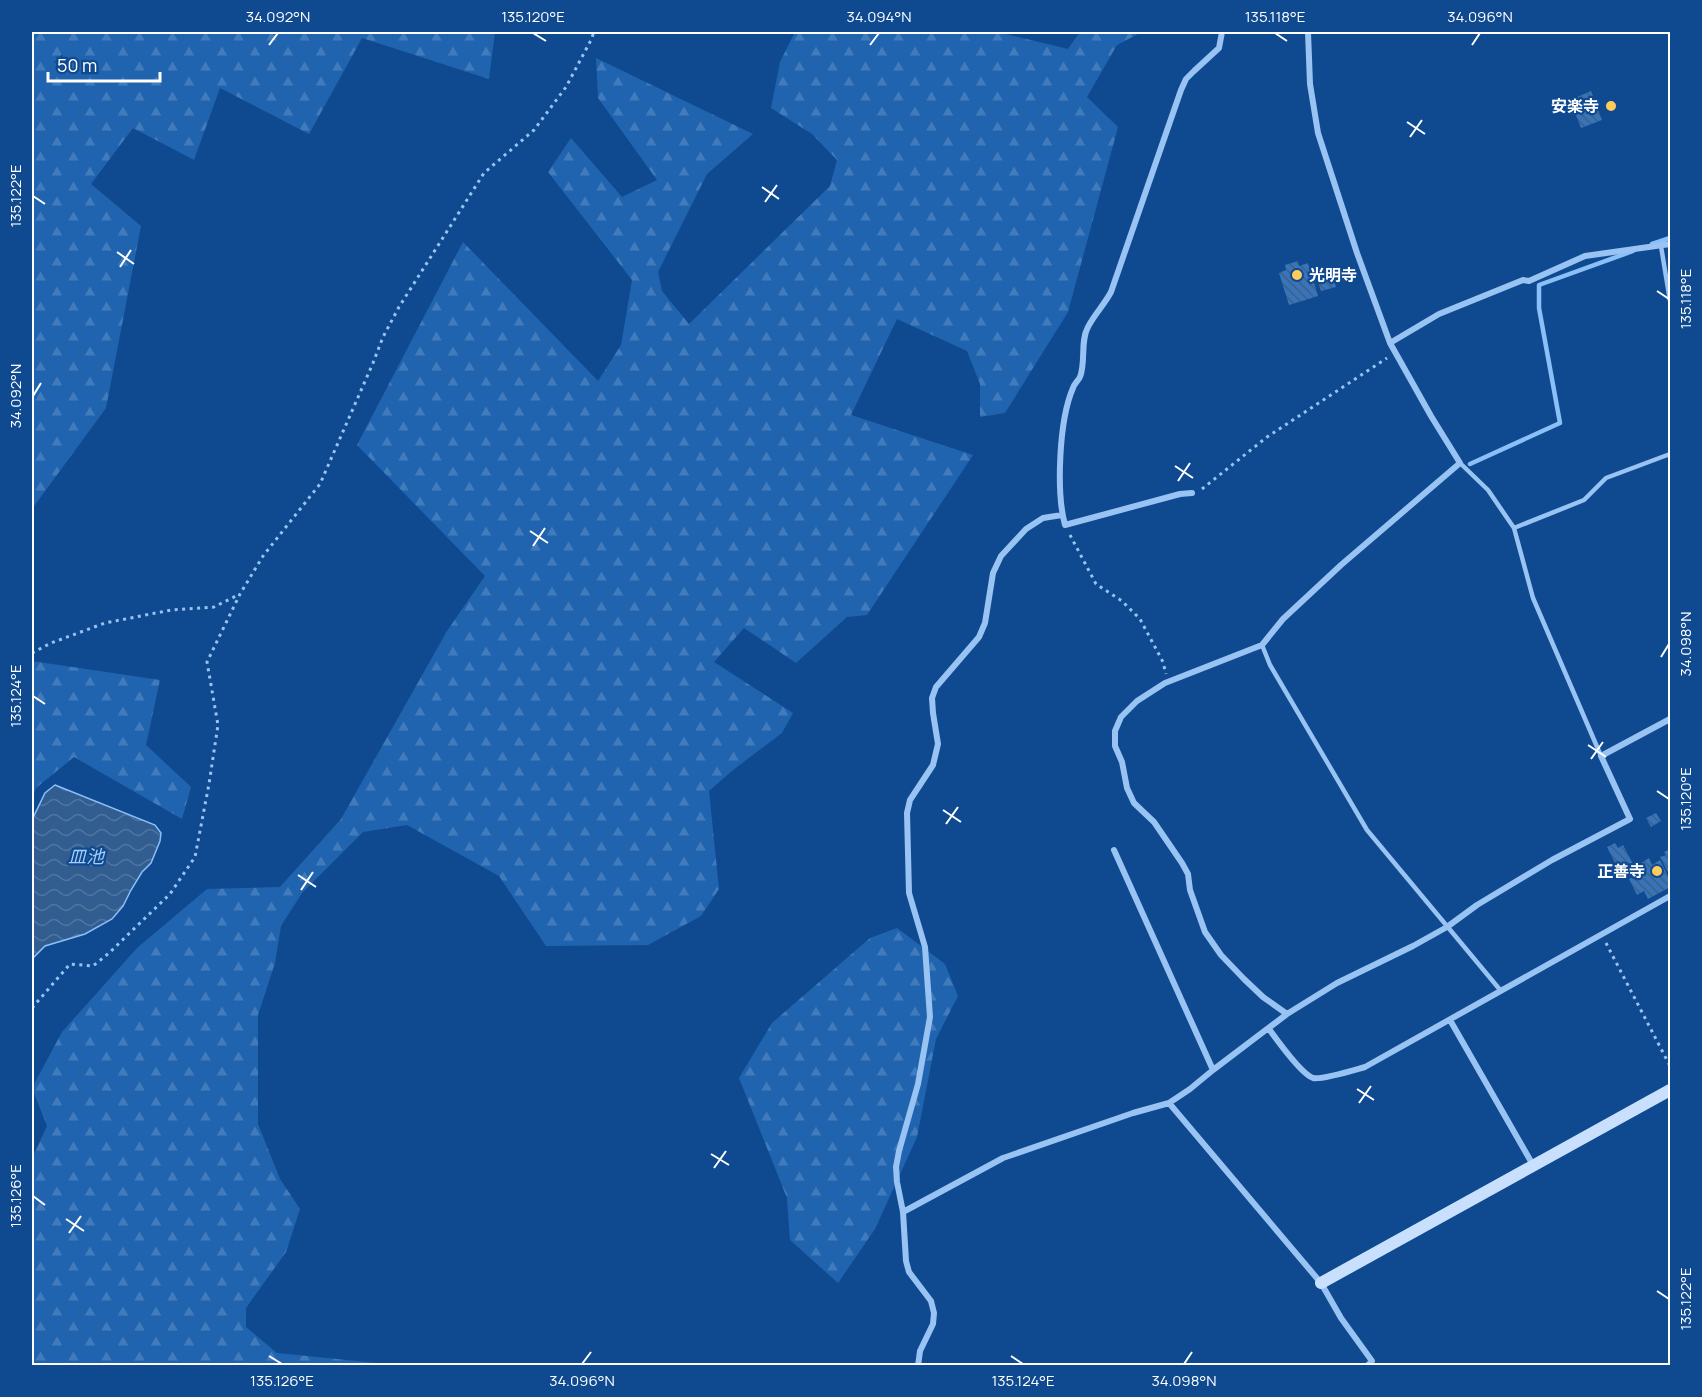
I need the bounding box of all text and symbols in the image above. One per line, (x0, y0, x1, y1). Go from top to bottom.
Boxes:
text: 34.092°N (246, 6, 310, 27)
text: 135.120°E (501, 6, 565, 27)
text: 34.094°N (847, 6, 911, 27)
text: 135.118°E (1245, 6, 1305, 27)
text: 34.096°N (1447, 6, 1513, 27)
scale bar (48, 45, 160, 83)
text: 50 m (57, 53, 97, 77)
place label: 安楽寺 (1551, 95, 1599, 117)
marker: 安楽寺 (1604, 99, 1618, 113)
text: 135.122°E (5, 164, 26, 228)
place label: 光明寺 (1309, 264, 1357, 286)
marker: 光明寺 (1290, 268, 1304, 282)
text: 135.118°E (1675, 269, 1696, 329)
text: 34.092°N (5, 364, 26, 428)
text: 34.098°N (1675, 612, 1696, 676)
text: 135.124°E (5, 664, 26, 728)
text: 135.120°E (1675, 767, 1696, 831)
water label: 皿池 (68, 844, 106, 868)
place label: 正善寺 (1597, 860, 1645, 882)
marker: 正善寺 (1650, 864, 1664, 878)
text: 135.126°E (5, 1164, 26, 1228)
text: 135.122°E (1675, 1267, 1696, 1331)
text: 135.126°E (250, 1370, 314, 1391)
text: 34.096°N (549, 1370, 615, 1391)
text: 135.124°E (991, 1370, 1055, 1391)
text: 34.098°N (1152, 1370, 1216, 1391)

